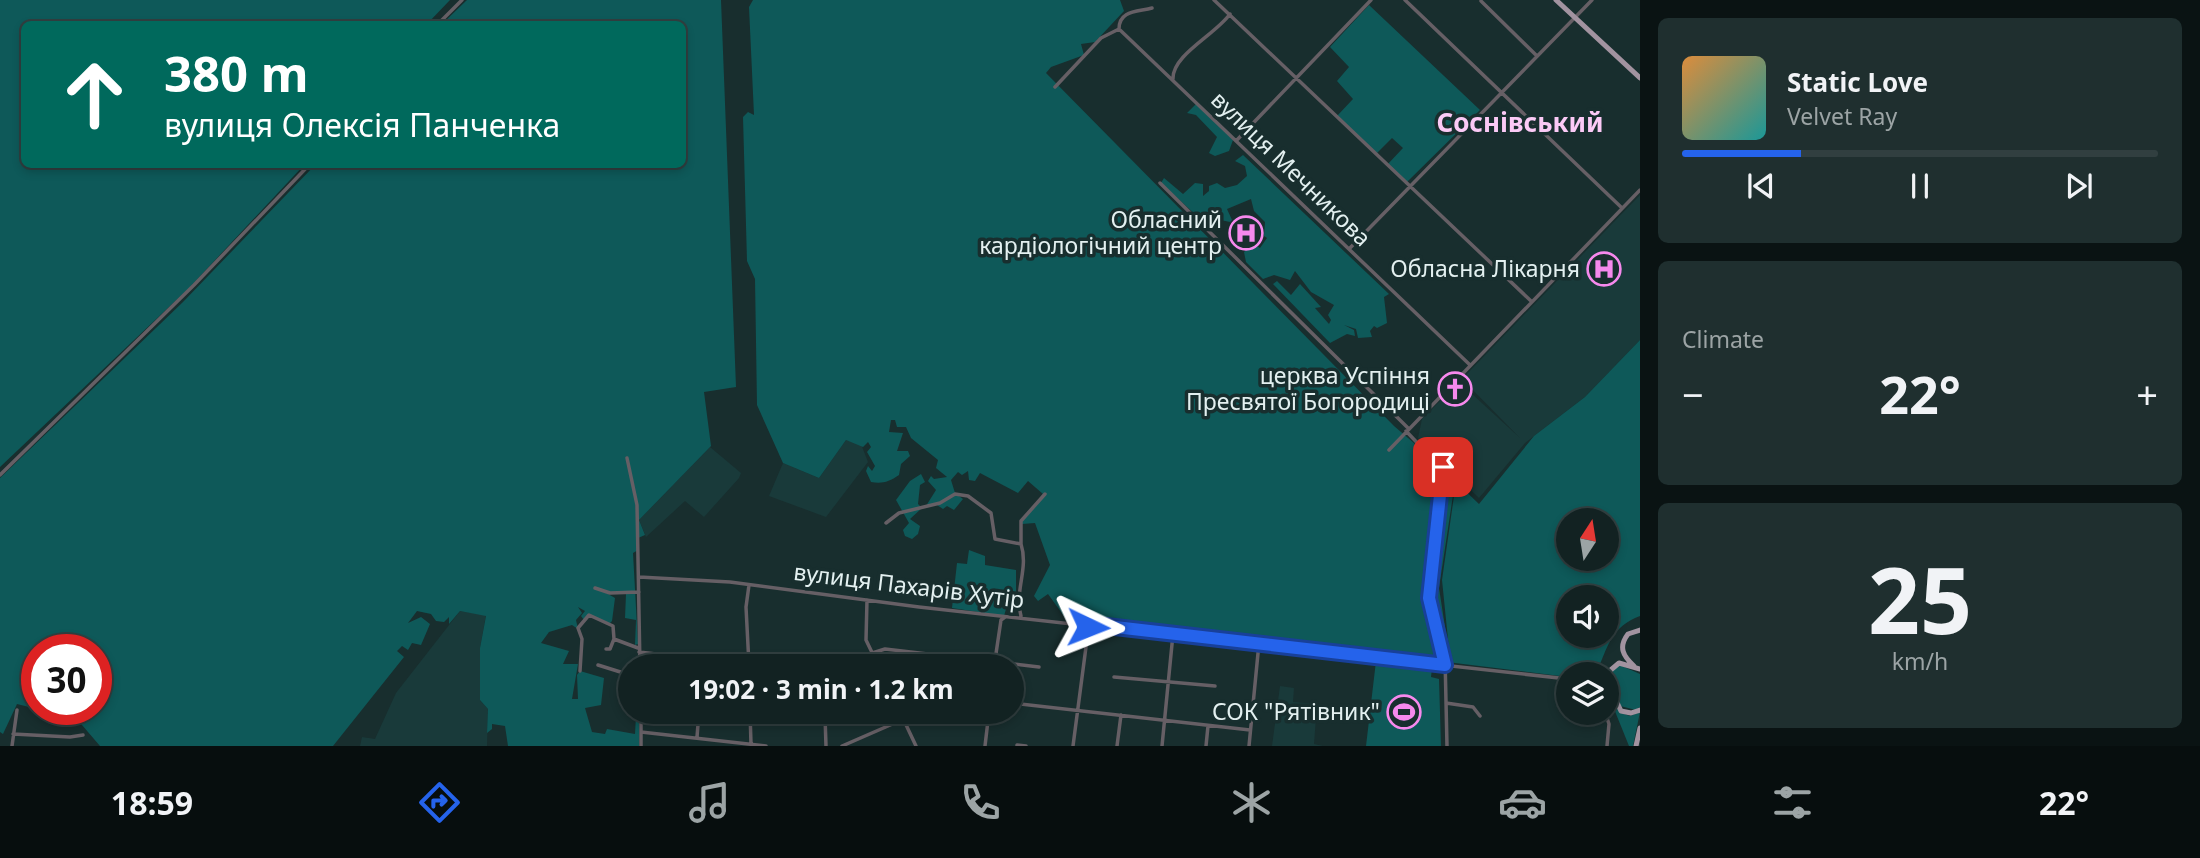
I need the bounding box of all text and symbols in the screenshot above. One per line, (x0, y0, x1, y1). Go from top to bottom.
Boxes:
text: 380 m (164, 40, 309, 106)
icon: ahead (49, 49, 140, 140)
text: Static Love (1787, 64, 1928, 100)
street label: вулиця Мечникова (1205, 84, 1379, 253)
text: Velvet Ray (1787, 100, 1897, 132)
text: вулиця Олексія Панченка (164, 103, 560, 146)
district label: Соснівський (1436, 104, 1604, 140)
icon: previous (1742, 167, 1780, 205)
icon: pause (1901, 167, 1939, 205)
icon: next (2060, 167, 2098, 205)
place label: Обласний кардіологічний центр (979, 203, 1222, 261)
hospital icon: Обласний кардіологічний центр (1227, 214, 1265, 252)
hospital icon: Обласна Лікарня (1585, 250, 1623, 288)
place label: Обласна Лікарня (1390, 252, 1580, 284)
text: Climate (1682, 323, 1764, 355)
text: 22° (1879, 358, 1961, 429)
place label: церква Успіння Пресвятої Богородиці (1186, 359, 1430, 417)
text: − (1682, 368, 1704, 420)
text: + (2136, 368, 2158, 420)
church icon: церква Успіння Пресвятої Богородиці (1436, 370, 1474, 408)
pin (1413, 437, 1473, 497)
icon: arrive (1424, 448, 1462, 486)
north arrow (1556, 508, 1619, 570)
map controls (1556, 508, 1619, 725)
text: 25 (1868, 537, 1972, 661)
street label: вулиця Пахарів Хутір (792, 555, 1026, 615)
button: sound (1556, 585, 1619, 648)
position arrow (1051, 590, 1125, 664)
speed limit sign: 30 (21, 634, 112, 725)
text: km/h (1892, 645, 1948, 677)
button: layers (1556, 662, 1619, 725)
text: 19:02 · 3 min · 1.2 km (688, 671, 954, 707)
sports icon: СОК "Рятівник" (1385, 693, 1423, 731)
place label: СОК "Рятівник" (1212, 695, 1380, 727)
icon: directions (415, 778, 464, 827)
icon: music (685, 778, 734, 827)
icon: phone (956, 778, 1005, 827)
icon: climate (1227, 778, 1276, 827)
icon: car (1498, 778, 1547, 827)
icon: filters (1768, 778, 1817, 827)
text: 18:59 (111, 781, 193, 824)
text: 22° (2039, 781, 2089, 824)

